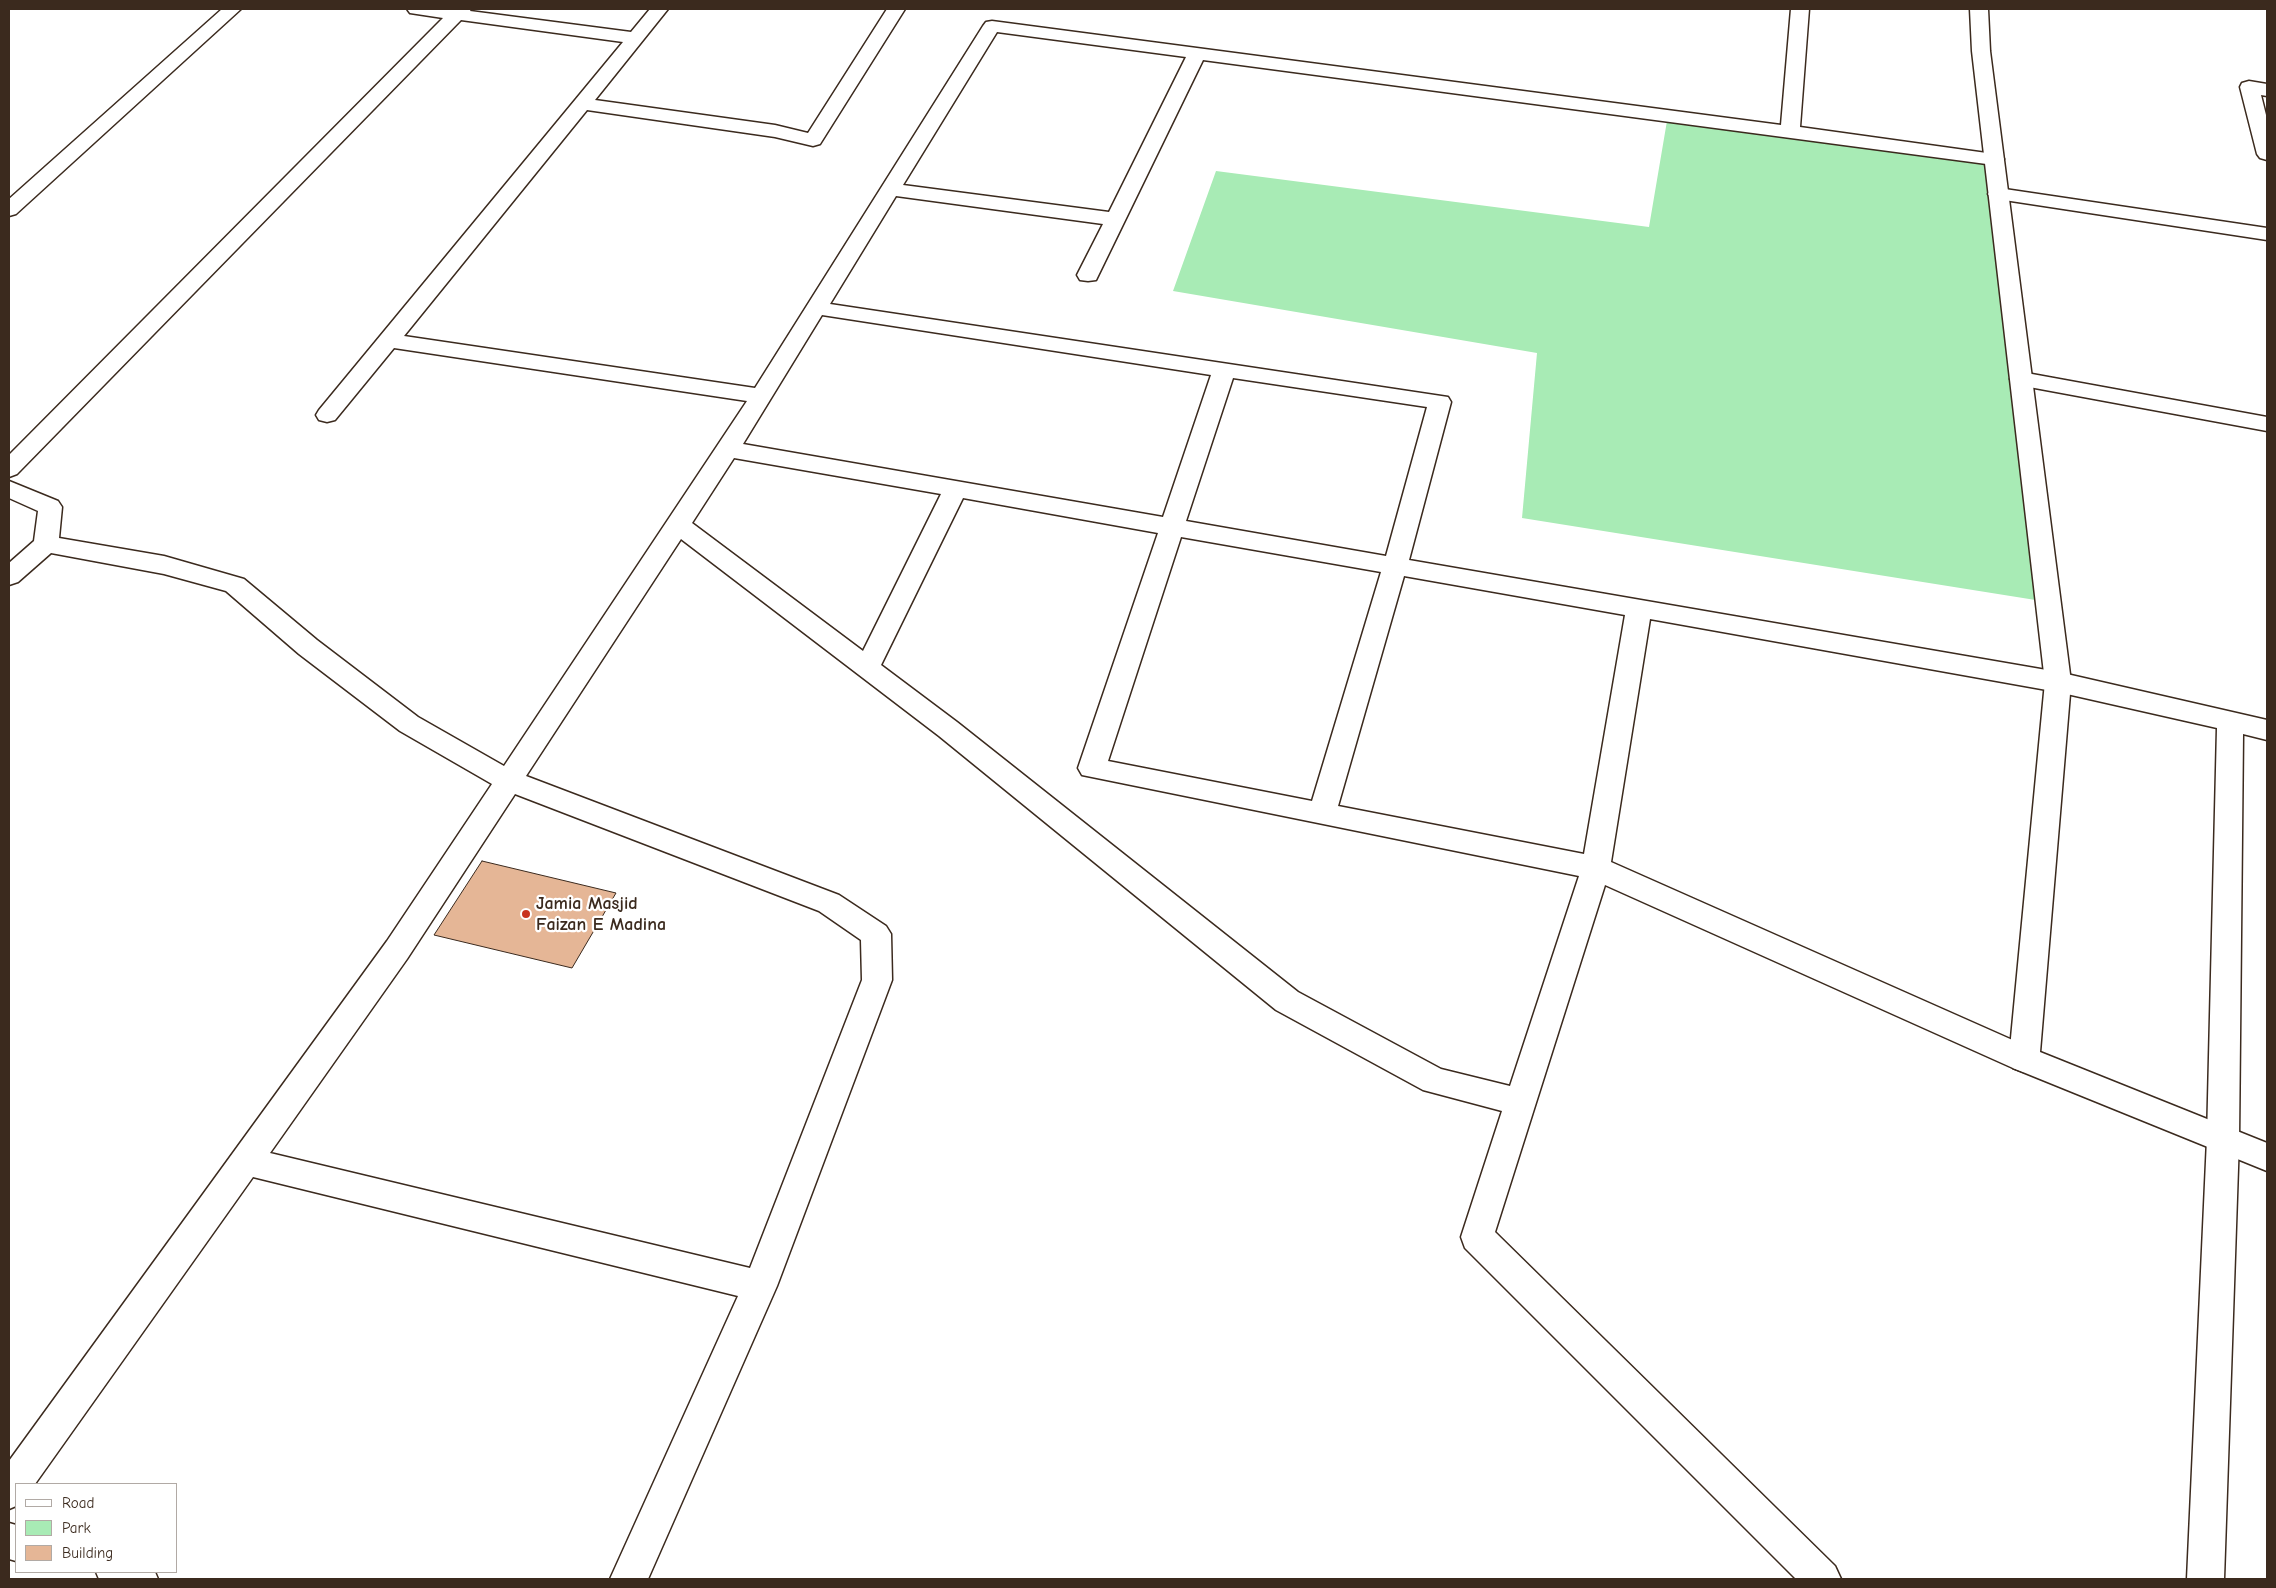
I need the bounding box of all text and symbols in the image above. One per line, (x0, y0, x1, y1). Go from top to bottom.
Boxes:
place label: Jamia Masjid Faizan E Madina (536, 893, 666, 936)
marker: Jamia Masjid Faizan E Madina (520, 908, 532, 920)
legend (15, 1483, 178, 1573)
text: Road (62, 1494, 94, 1512)
text: Park (62, 1519, 91, 1537)
text: Building (62, 1544, 113, 1562)

